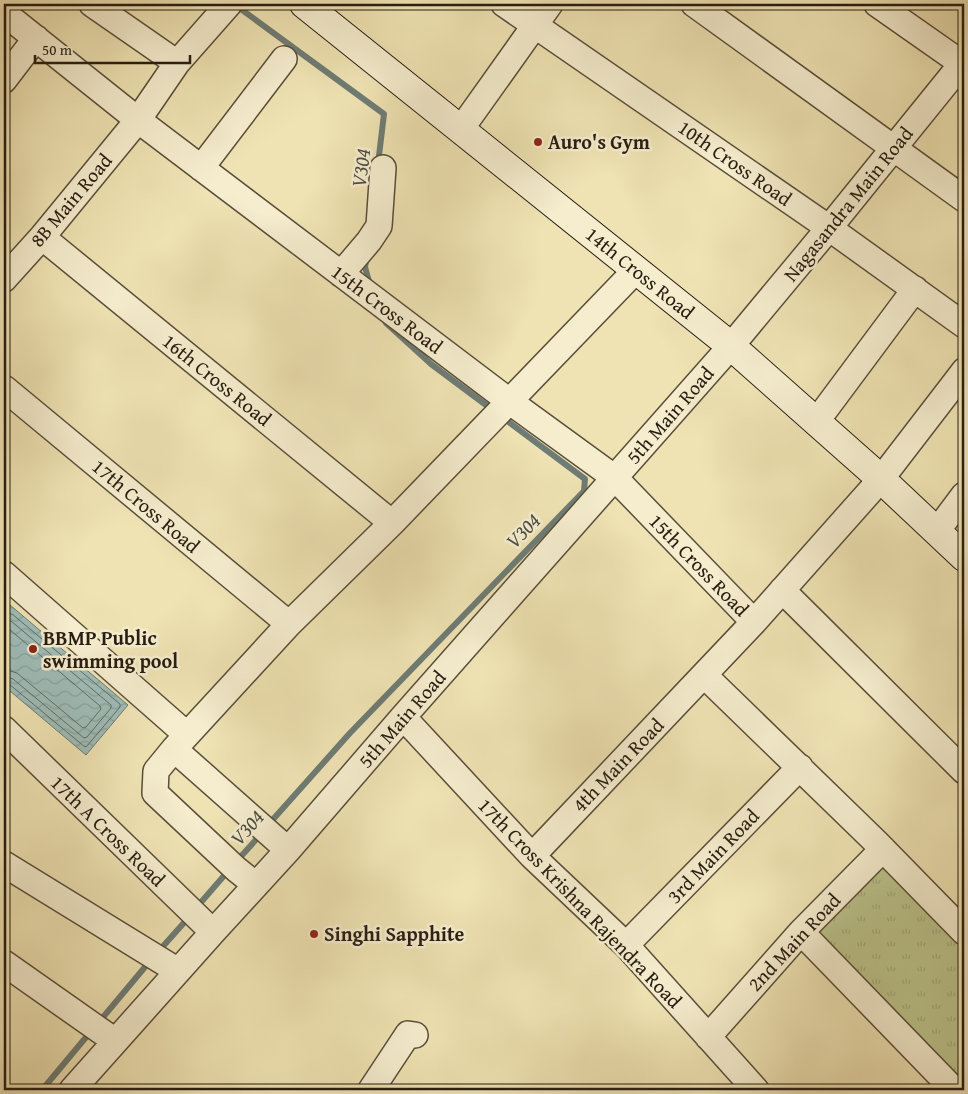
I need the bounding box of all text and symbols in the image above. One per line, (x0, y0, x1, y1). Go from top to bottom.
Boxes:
scale bar (35, 32, 190, 64)
text: 50 m (42, 39, 73, 60)
street label: 10th Cross Road (672, 113, 798, 213)
street label: Nagasandra Main Road (776, 120, 920, 287)
place label: Auro's Gym (548, 127, 650, 156)
marker: Auro's Gym (532, 136, 544, 148)
street label: 8B Main Road (23, 146, 119, 253)
water label: V304 (343, 147, 378, 189)
street label: 14th Cross Road (579, 219, 701, 326)
street label: 15th Cross Road (325, 257, 449, 360)
street label: 16th Cross Road (156, 326, 278, 433)
street label: 5th Main Road (619, 359, 721, 470)
street label: 17th Cross Road (86, 452, 207, 560)
water label: V304 (498, 506, 547, 555)
street label: 15th Cross Road (643, 507, 756, 623)
place label: BBMP Public swimming pool (43, 623, 178, 675)
marker: BBMP Public swimming pool (27, 643, 39, 655)
street label: 5th Main Road (351, 663, 453, 774)
street label: 4th Main Road (565, 711, 670, 818)
street label: 17th A Cross Road (44, 768, 172, 893)
street label: 17th Cross Krishna Rajendra Road (472, 791, 689, 1015)
street label: 3rd Main Road (660, 802, 766, 909)
water label: V304 (222, 803, 271, 853)
street label: 2nd Main Road (740, 886, 847, 997)
place label: Singhi Sapphite (324, 919, 465, 948)
marker: Singhi Sapphite (308, 928, 320, 940)

